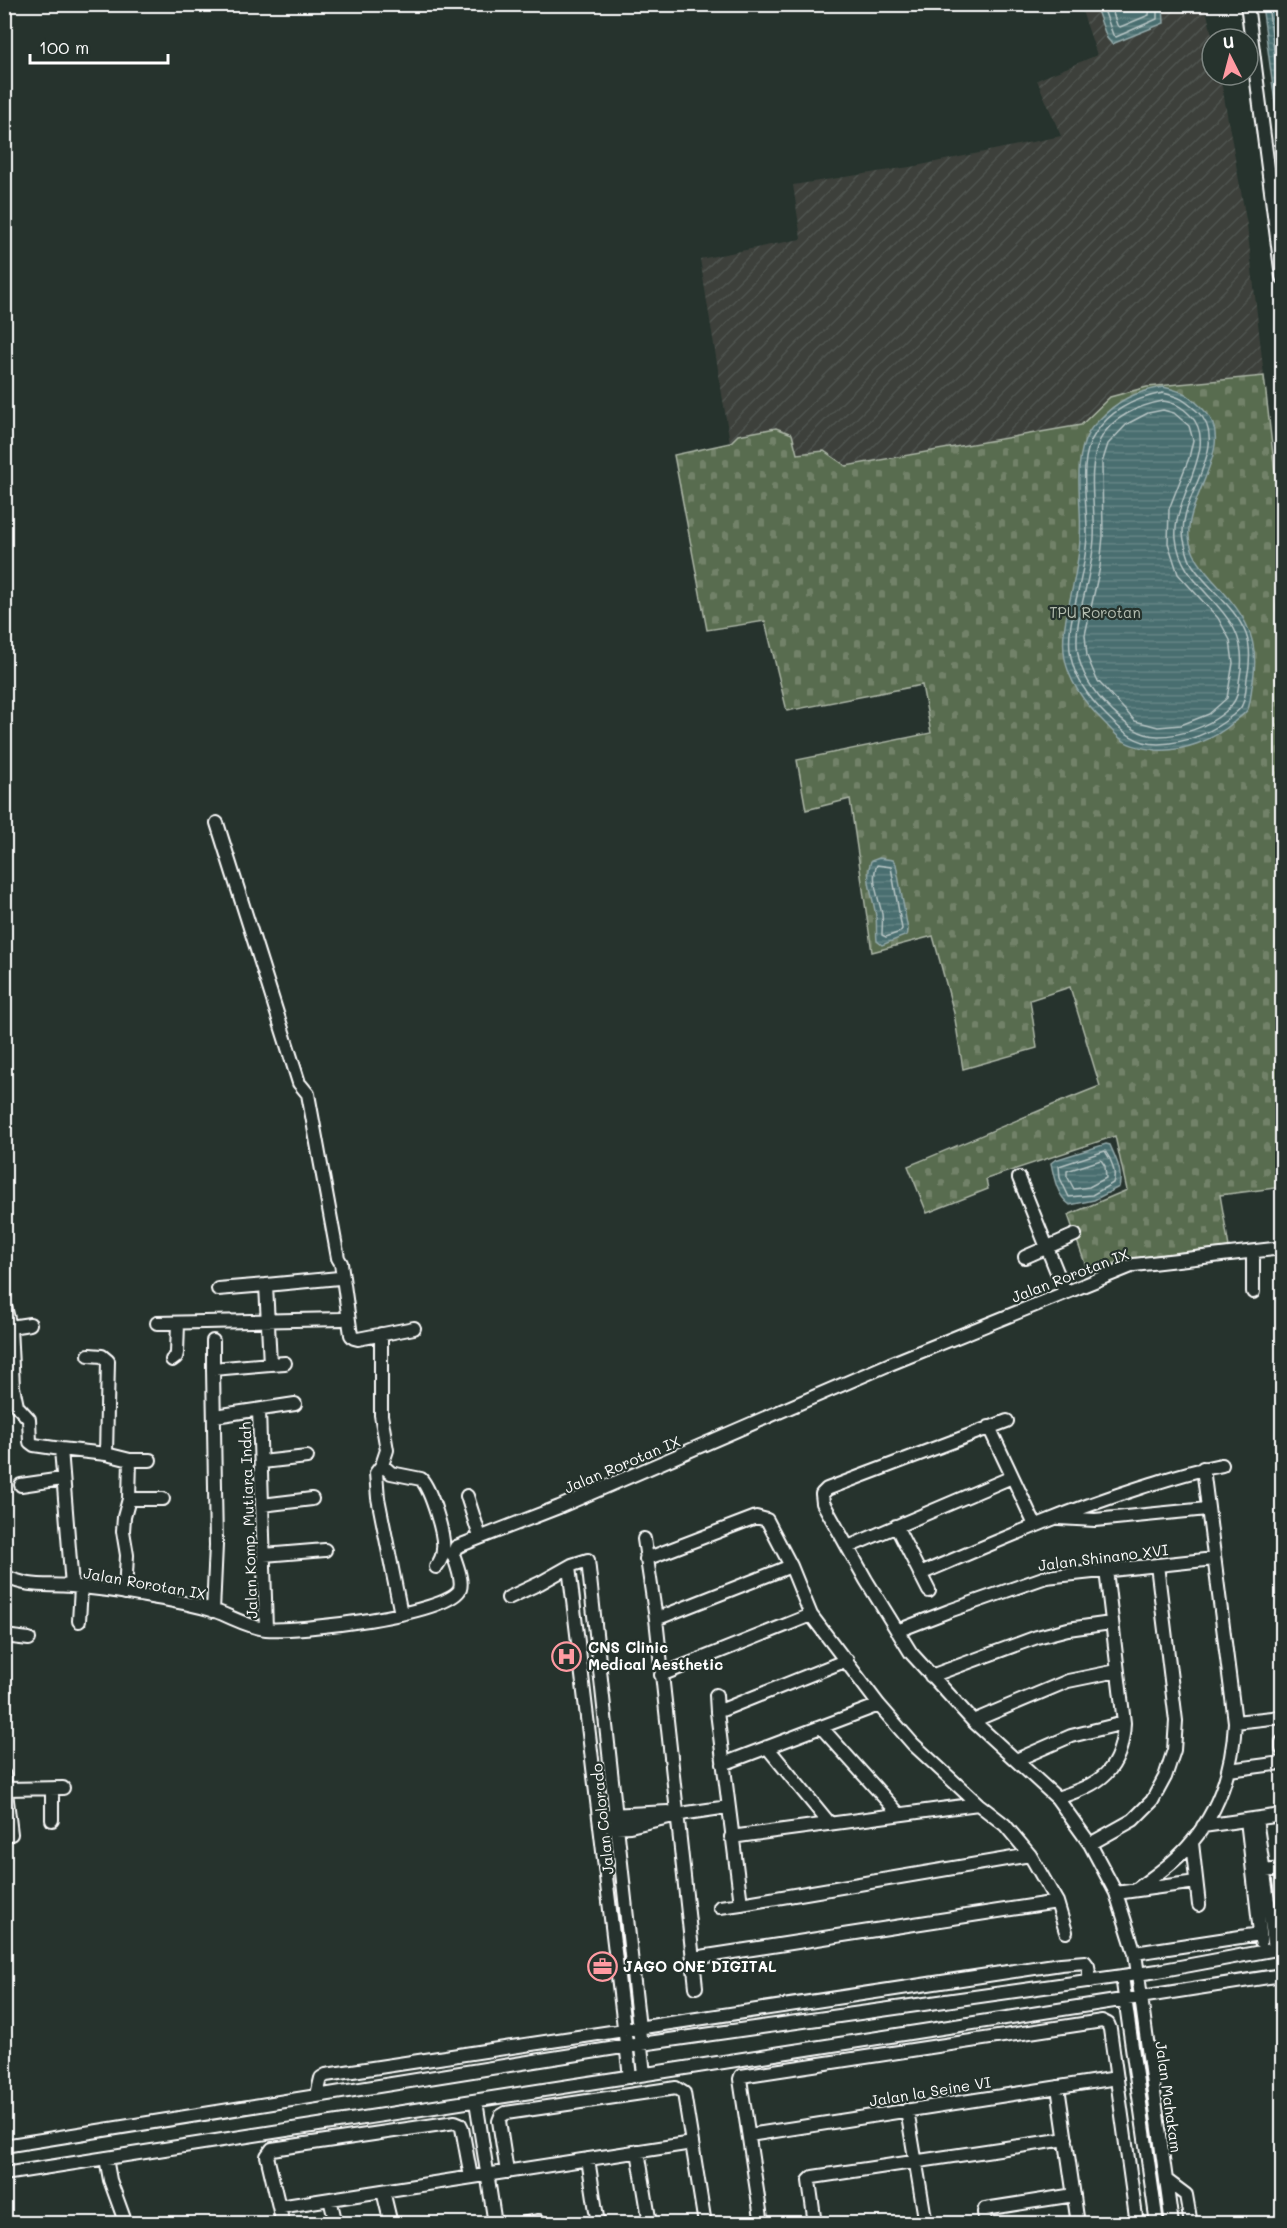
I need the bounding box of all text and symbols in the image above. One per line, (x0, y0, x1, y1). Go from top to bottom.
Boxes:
scale bar (30, 27, 168, 65)
north arrow (1200, 27, 1260, 87)
text: U (1222, 31, 1235, 53)
text: 100 m (39, 35, 89, 59)
park label: TPU Rorotan (1049, 602, 1141, 622)
street label: Jalan Rorotan IX (1008, 1243, 1132, 1307)
street label: Jalan Komp. Mutiara Indah (235, 1421, 261, 1619)
street label: Jalan Rorotan IX (561, 1430, 683, 1497)
street label: Jalan Shinano XVI (1037, 1539, 1170, 1575)
street label: Jalan Rorotan IX (82, 1562, 208, 1604)
place label: CNS Clinic Medical Aesthetic (588, 1637, 723, 1674)
hospital icon: CNS Clinic Medical Aesthetic (551, 1640, 583, 1672)
street label: Jalan Colorado (586, 1762, 618, 1875)
office icon: JAGO ONE DIGITAL (586, 1950, 618, 1982)
place label: JAGO ONE DIGITAL (623, 1956, 777, 1976)
street label: Jalan Mahakam (1151, 2040, 1187, 2154)
street label: Jalan la Seine VI (868, 2071, 993, 2110)

